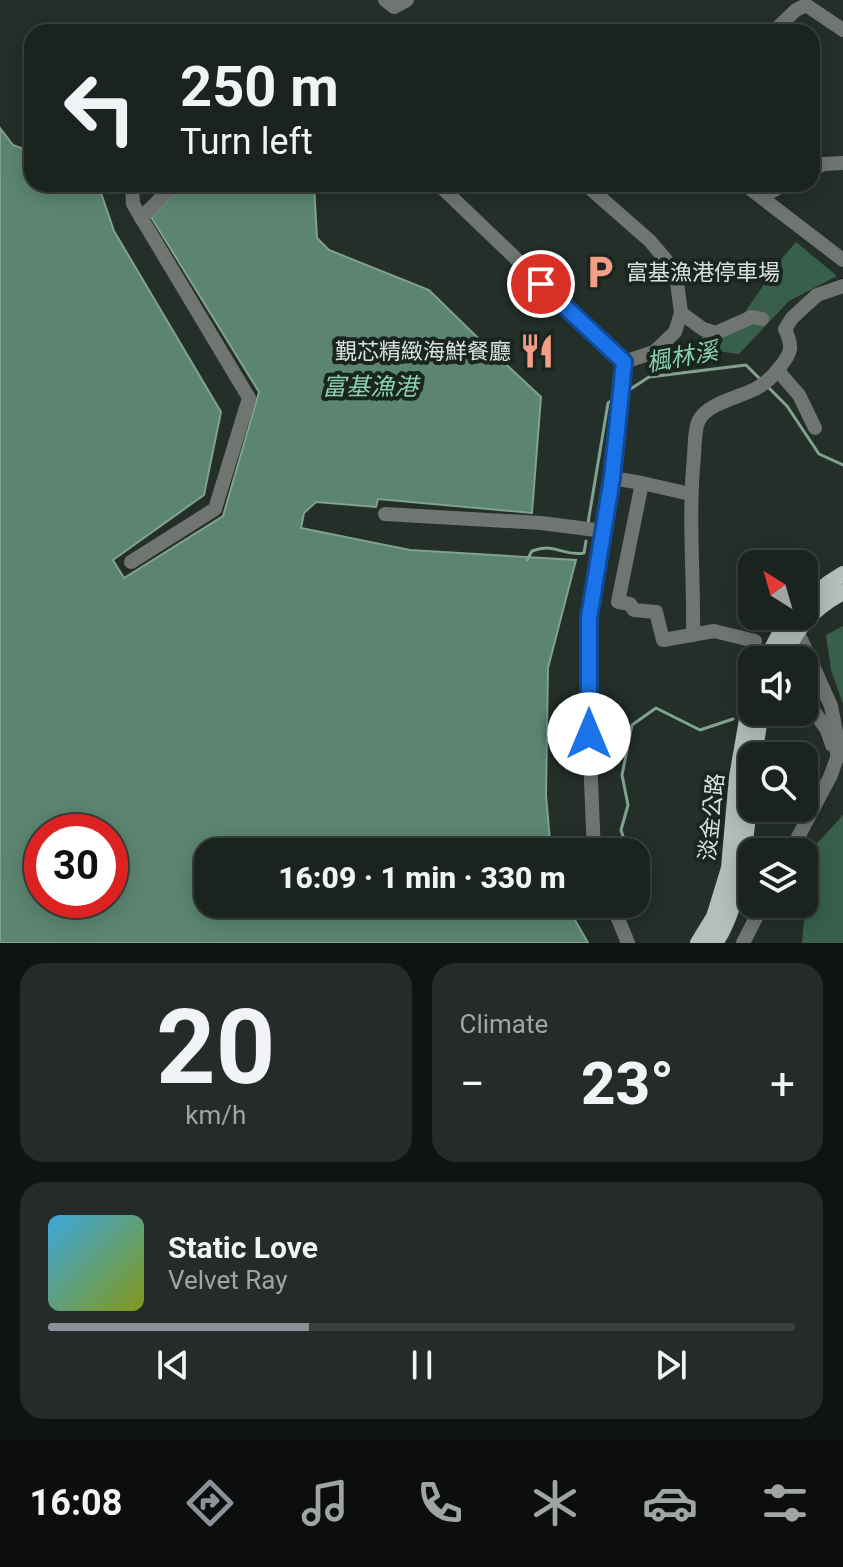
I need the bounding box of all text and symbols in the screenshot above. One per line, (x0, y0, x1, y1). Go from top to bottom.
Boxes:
text: 250 m (180, 54, 339, 120)
icon: left (48, 56, 152, 160)
text: Turn left (180, 121, 313, 163)
pin (507, 250, 575, 318)
parking icon: 富基漁港停車場 (581, 253, 619, 291)
place label: 富基漁港停車場 (626, 260, 780, 285)
icon: arrive (519, 262, 563, 306)
restaurant icon: 覲芯精緻海鮮餐廳 (518, 332, 556, 370)
water label: 楓林溪 (644, 336, 723, 377)
place label: 覲芯精緻海鮮餐廳 (335, 339, 511, 364)
water label: 富基漁港 (322, 373, 421, 401)
north arrow (738, 550, 818, 630)
map controls (738, 550, 818, 918)
button: sound (738, 646, 818, 726)
position arrow (547, 692, 631, 776)
button: search (738, 742, 818, 822)
street label: 淡金公路 (694, 772, 729, 862)
speed limit sign: 30 (24, 814, 128, 918)
button: layers (738, 838, 818, 918)
text: 16:09 · 1 min · 330 m (278, 860, 566, 895)
text: 20 (156, 987, 275, 1108)
text: Climate (460, 1009, 548, 1039)
text: 23° (581, 1048, 674, 1119)
text: − (460, 1058, 485, 1110)
text: + (770, 1058, 795, 1110)
text: km/h (185, 1100, 246, 1130)
text: Static Love (168, 1230, 318, 1265)
text: Velvet Ray (168, 1265, 288, 1295)
icon: previous (151, 1343, 195, 1387)
icon: pause (400, 1343, 444, 1387)
icon: next (649, 1343, 693, 1387)
icon: directions (182, 1475, 238, 1531)
icon: music (297, 1475, 353, 1531)
icon: phone (412, 1475, 468, 1531)
icon: climate (527, 1475, 583, 1531)
icon: car (642, 1475, 698, 1531)
icon: filters (757, 1475, 813, 1531)
text: 16:08 (30, 1482, 122, 1524)

